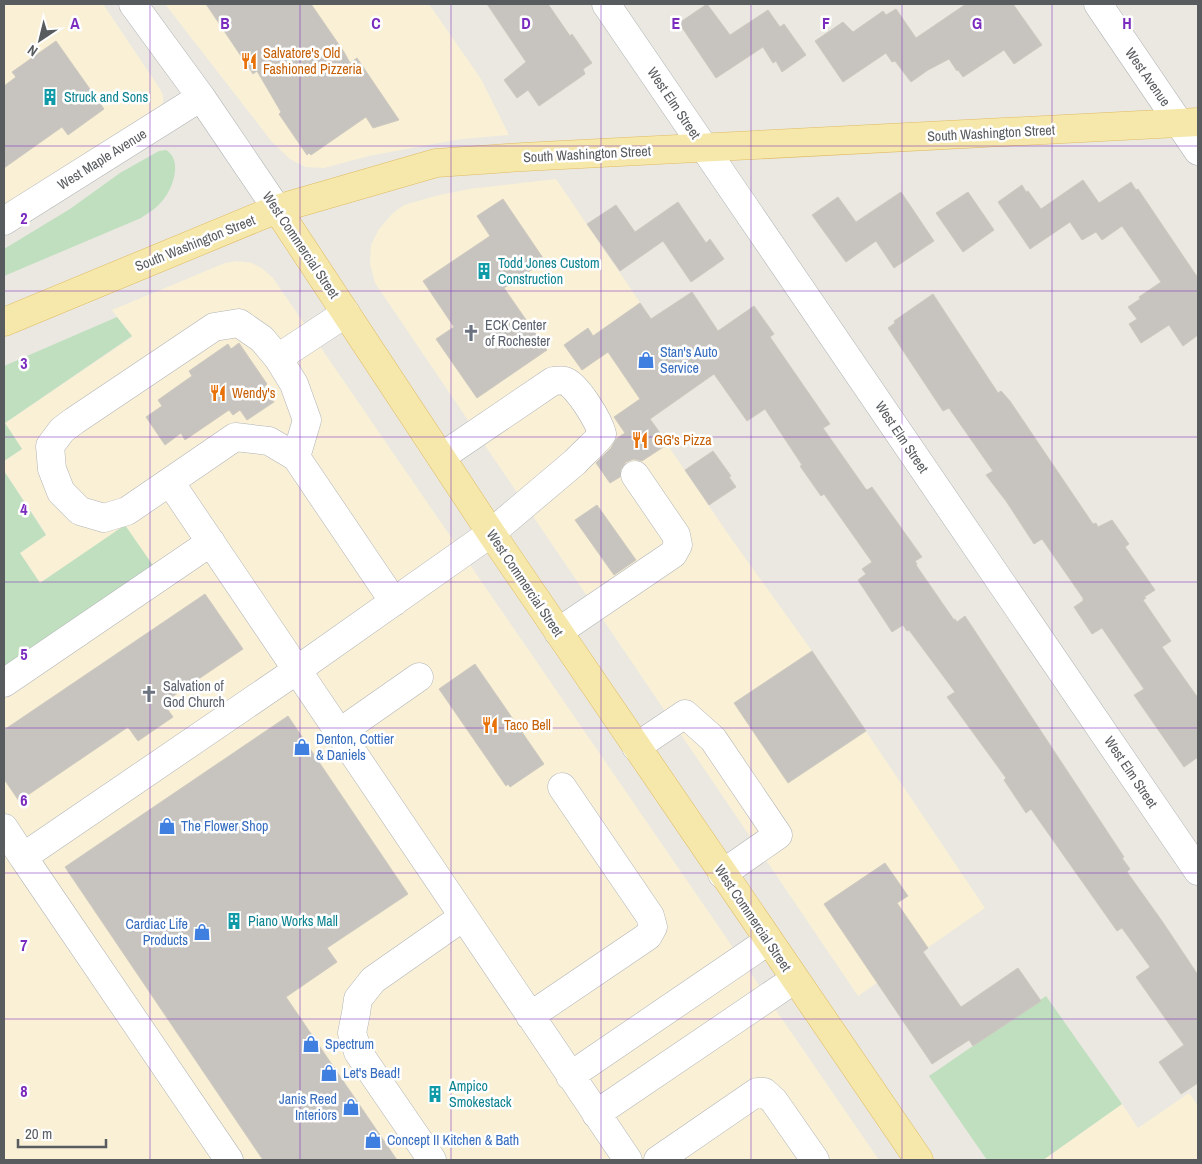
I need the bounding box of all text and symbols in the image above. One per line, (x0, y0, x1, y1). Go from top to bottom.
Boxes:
text: A (70, 12, 80, 34)
text: B (220, 12, 230, 34)
text: C (371, 12, 381, 34)
text: D (521, 12, 531, 34)
text: E (672, 12, 681, 34)
text: F (822, 12, 830, 34)
text: G (972, 12, 982, 34)
text: H (1122, 12, 1132, 34)
north arrow (15, 15, 65, 65)
text: N (24, 41, 41, 60)
place label: Salvatore's Old Fashioned Pizzeria (263, 44, 363, 78)
street label: West Avenue (1121, 44, 1175, 110)
restaurant icon: Salvatore's Old Fashioned Pizzeria (239, 51, 259, 71)
street label: West Elm Street (643, 64, 705, 142)
building icon: Struck and Sons (40, 87, 60, 107)
place label: Struck and Sons (64, 88, 148, 106)
street label: South Washington Street (927, 121, 1055, 145)
street label: West Maple Avenue (54, 124, 150, 194)
street label: South Washington Street (523, 142, 651, 166)
street label: West Commercial Street (259, 188, 343, 302)
text: 2 (20, 207, 28, 229)
street label: South Washington Street (132, 211, 258, 275)
place label: Todd Jones Custom Construction (498, 254, 599, 288)
building icon: Todd Jones Custom Construction (474, 261, 494, 281)
place label: ECK Center of Rochester (485, 316, 550, 350)
church icon: ECK Center of Rochester (461, 323, 481, 343)
place label: Stan's Auto Service (660, 343, 718, 377)
shop icon: Stan's Auto Service (636, 350, 656, 370)
text: 3 (20, 352, 28, 374)
restaurant icon: Wendy's (208, 383, 228, 403)
place label: Wendy's (232, 384, 276, 402)
street label: West Elm Street (871, 398, 933, 476)
restaurant icon: GG's Pizza (630, 430, 650, 450)
place label: GG's Pizza (654, 431, 712, 449)
text: 4 (20, 498, 28, 520)
street label: West Commercial Street (483, 526, 567, 640)
text: 5 (20, 643, 28, 665)
place label: Salvation of God Church (163, 677, 225, 711)
church icon: Salvation of God Church (139, 684, 159, 704)
restaurant icon: Taco Bell (480, 715, 500, 735)
place label: Taco Bell (504, 716, 551, 734)
place label: Denton, Cottier & Daniels (316, 730, 394, 764)
street label: West Elm Street (1100, 733, 1162, 811)
shop icon: Denton, Cottier & Daniels (292, 737, 312, 757)
text: 6 (20, 789, 28, 811)
shop icon: The Flower Shop (157, 816, 177, 836)
place label: The Flower Shop (181, 817, 268, 835)
street label: West Commercial Street (711, 861, 795, 975)
building icon: Piano Works Mall (224, 911, 244, 931)
place label: Piano Works Mall (248, 912, 338, 930)
place label: Cardiac Life Products (125, 915, 188, 949)
shop icon: Cardiac Life Products (192, 922, 212, 942)
text: 7 (20, 934, 28, 956)
shop icon: Spectrum (301, 1034, 321, 1054)
place label: Spectrum (325, 1035, 374, 1053)
shop icon: Let's Bead! (319, 1063, 339, 1083)
place label: Let's Bead! (343, 1064, 400, 1082)
place label: Ampico Smokestack (448, 1077, 512, 1111)
text: 8 (20, 1080, 28, 1102)
building icon: Ampico Smokestack (425, 1084, 445, 1104)
place label: Janis Reed Interiors (279, 1090, 337, 1124)
shop icon: Janis Reed Interiors (341, 1097, 361, 1117)
scale bar (18, 1116, 105, 1148)
text: 20 m (25, 1123, 52, 1144)
shop icon: Concept II Kitchen & Bath (363, 1130, 383, 1150)
place label: Concept II Kitchen & Bath (387, 1131, 519, 1149)

